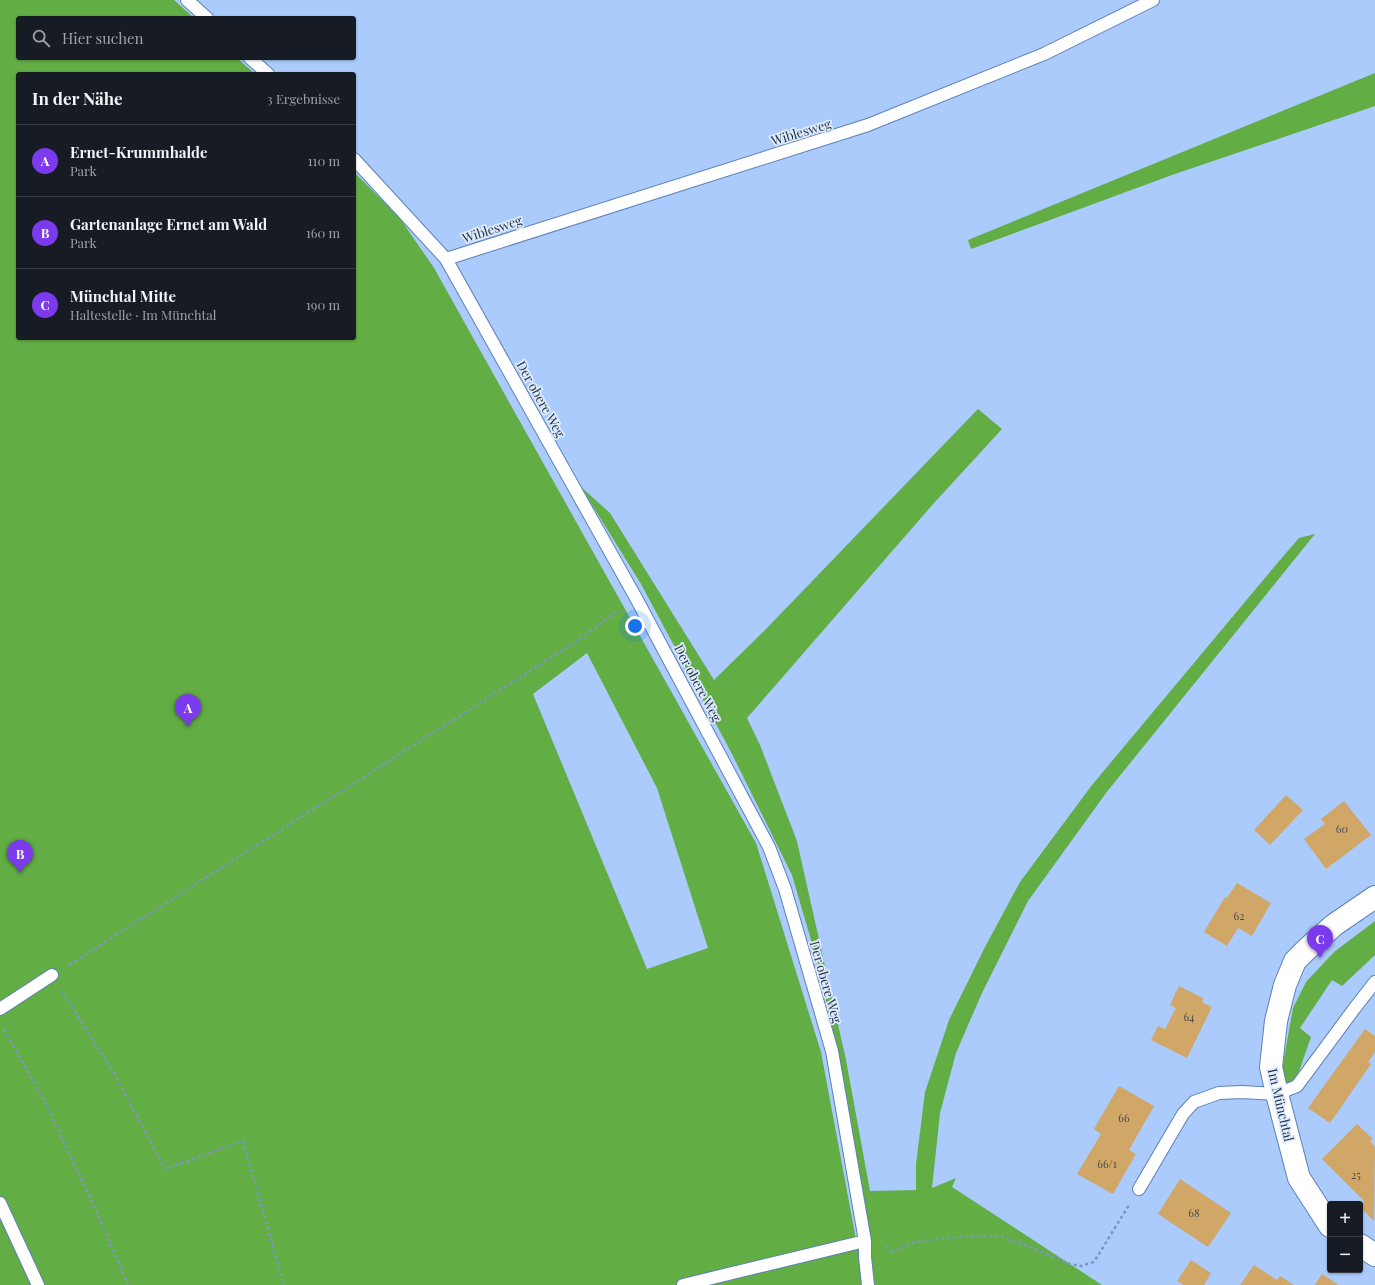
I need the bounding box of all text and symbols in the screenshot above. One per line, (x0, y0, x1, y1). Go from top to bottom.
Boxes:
search box (16, 16, 356, 60)
icon: search (30, 27, 52, 49)
text: Hier suchen (62, 28, 144, 48)
text: In der Nähe (32, 87, 123, 109)
text: 3 Ergebnisse (267, 90, 340, 107)
street label: Wiblesweg (768, 114, 833, 149)
text: Ernet-Krummhalde (70, 142, 208, 162)
text: A (41, 152, 49, 169)
text: 110 m (308, 152, 340, 169)
text: Park (70, 162, 97, 179)
street label: Wiblesweg (459, 211, 524, 246)
text: Gartenanlage Ernet am Wald (70, 214, 267, 234)
text: B (41, 224, 49, 241)
text: 160 m (306, 224, 340, 241)
text: Park (70, 234, 97, 251)
text: Münchtal Mitte (70, 286, 176, 306)
text: C (40, 296, 50, 313)
text: 190 m (306, 296, 340, 313)
text: Haltestelle · Im Münchtal (70, 306, 216, 323)
street label: Der obere Weg (513, 357, 570, 440)
your location (625, 616, 645, 636)
street label: Der obere Weg (671, 641, 726, 724)
pin: A (175, 694, 201, 727)
house number: 60 (1336, 821, 1349, 836)
pin: B (7, 840, 33, 873)
house number: 62 (1234, 908, 1244, 923)
pin: C (1307, 925, 1333, 958)
street label: Der obere Weg (807, 939, 846, 1025)
house number: 64 (1183, 1009, 1195, 1024)
street label: Im Münchtal (1265, 1067, 1298, 1143)
house number: 66 (1118, 1110, 1130, 1125)
house number: 66/1 (1097, 1156, 1117, 1171)
house number: 25 (1351, 1167, 1361, 1182)
map controls (1327, 1201, 1363, 1273)
button: + (1327, 1201, 1363, 1237)
house number: 68 (1188, 1205, 1200, 1220)
button: − (1327, 1237, 1363, 1273)

